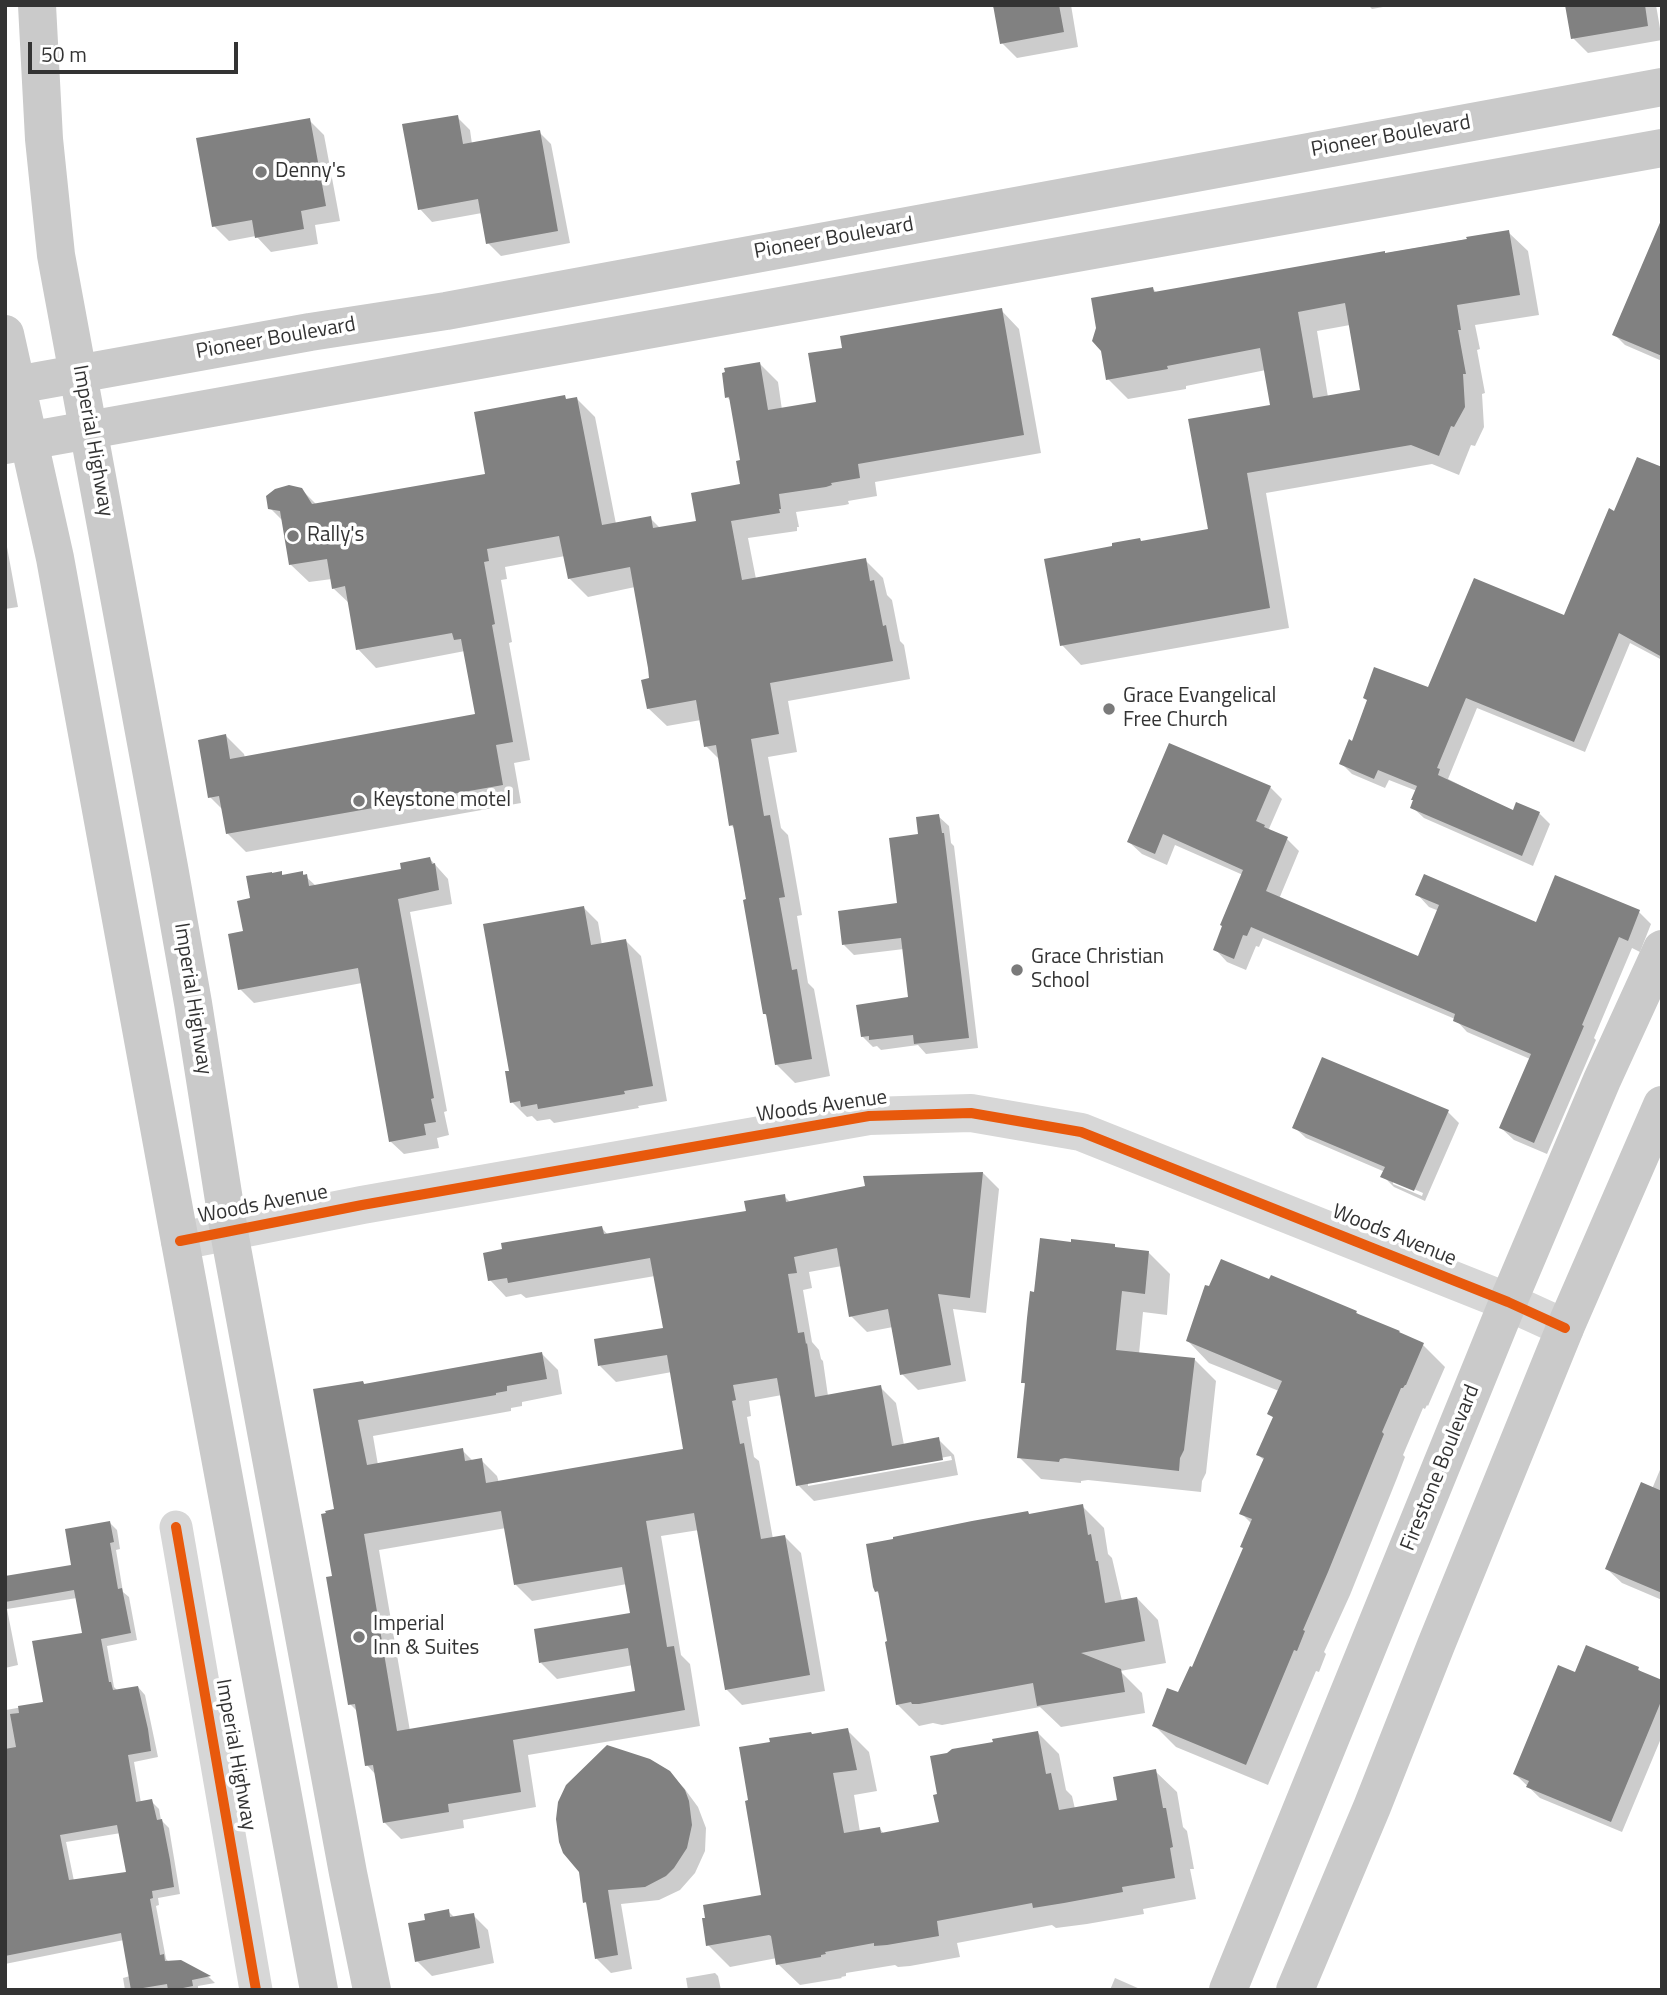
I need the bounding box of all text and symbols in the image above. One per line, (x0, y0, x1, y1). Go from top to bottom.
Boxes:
scale bar (32, 28, 242, 72)
text: 50 m (41, 38, 87, 70)
street label: Pioneer Boulevard (1309, 111, 1473, 163)
place label: Denny's (275, 159, 346, 185)
marker: Denny's (253, 164, 269, 180)
street label: Pioneer Boulevard (752, 213, 916, 265)
street label: Pioneer Boulevard (194, 313, 358, 365)
street label: Imperial Highway (66, 363, 118, 519)
place label: Rally's (307, 523, 364, 549)
marker: Rally's (285, 528, 301, 544)
place label: Grace Evangelical Free Church (1123, 684, 1276, 734)
marker: Grace Evangelical Free Church (1101, 701, 1117, 717)
place label: Keystone motel (373, 788, 511, 814)
marker: Keystone motel (351, 793, 367, 809)
street label: Imperial Highway (168, 921, 216, 1077)
place label: Grace Christian School (1031, 945, 1164, 995)
marker: Grace Christian School (1009, 962, 1025, 978)
street label: Woods Avenue (755, 1085, 889, 1129)
street label: Woods Avenue (196, 1180, 330, 1230)
street label: Woods Avenue (1328, 1200, 1460, 1272)
street label: Firestone Boulevard (1396, 1381, 1486, 1555)
place label: Imperial Inn & Suites (373, 1612, 479, 1662)
marker: Imperial Inn & Suites (351, 1629, 367, 1645)
street label: Imperial Highway (209, 1677, 261, 1833)

